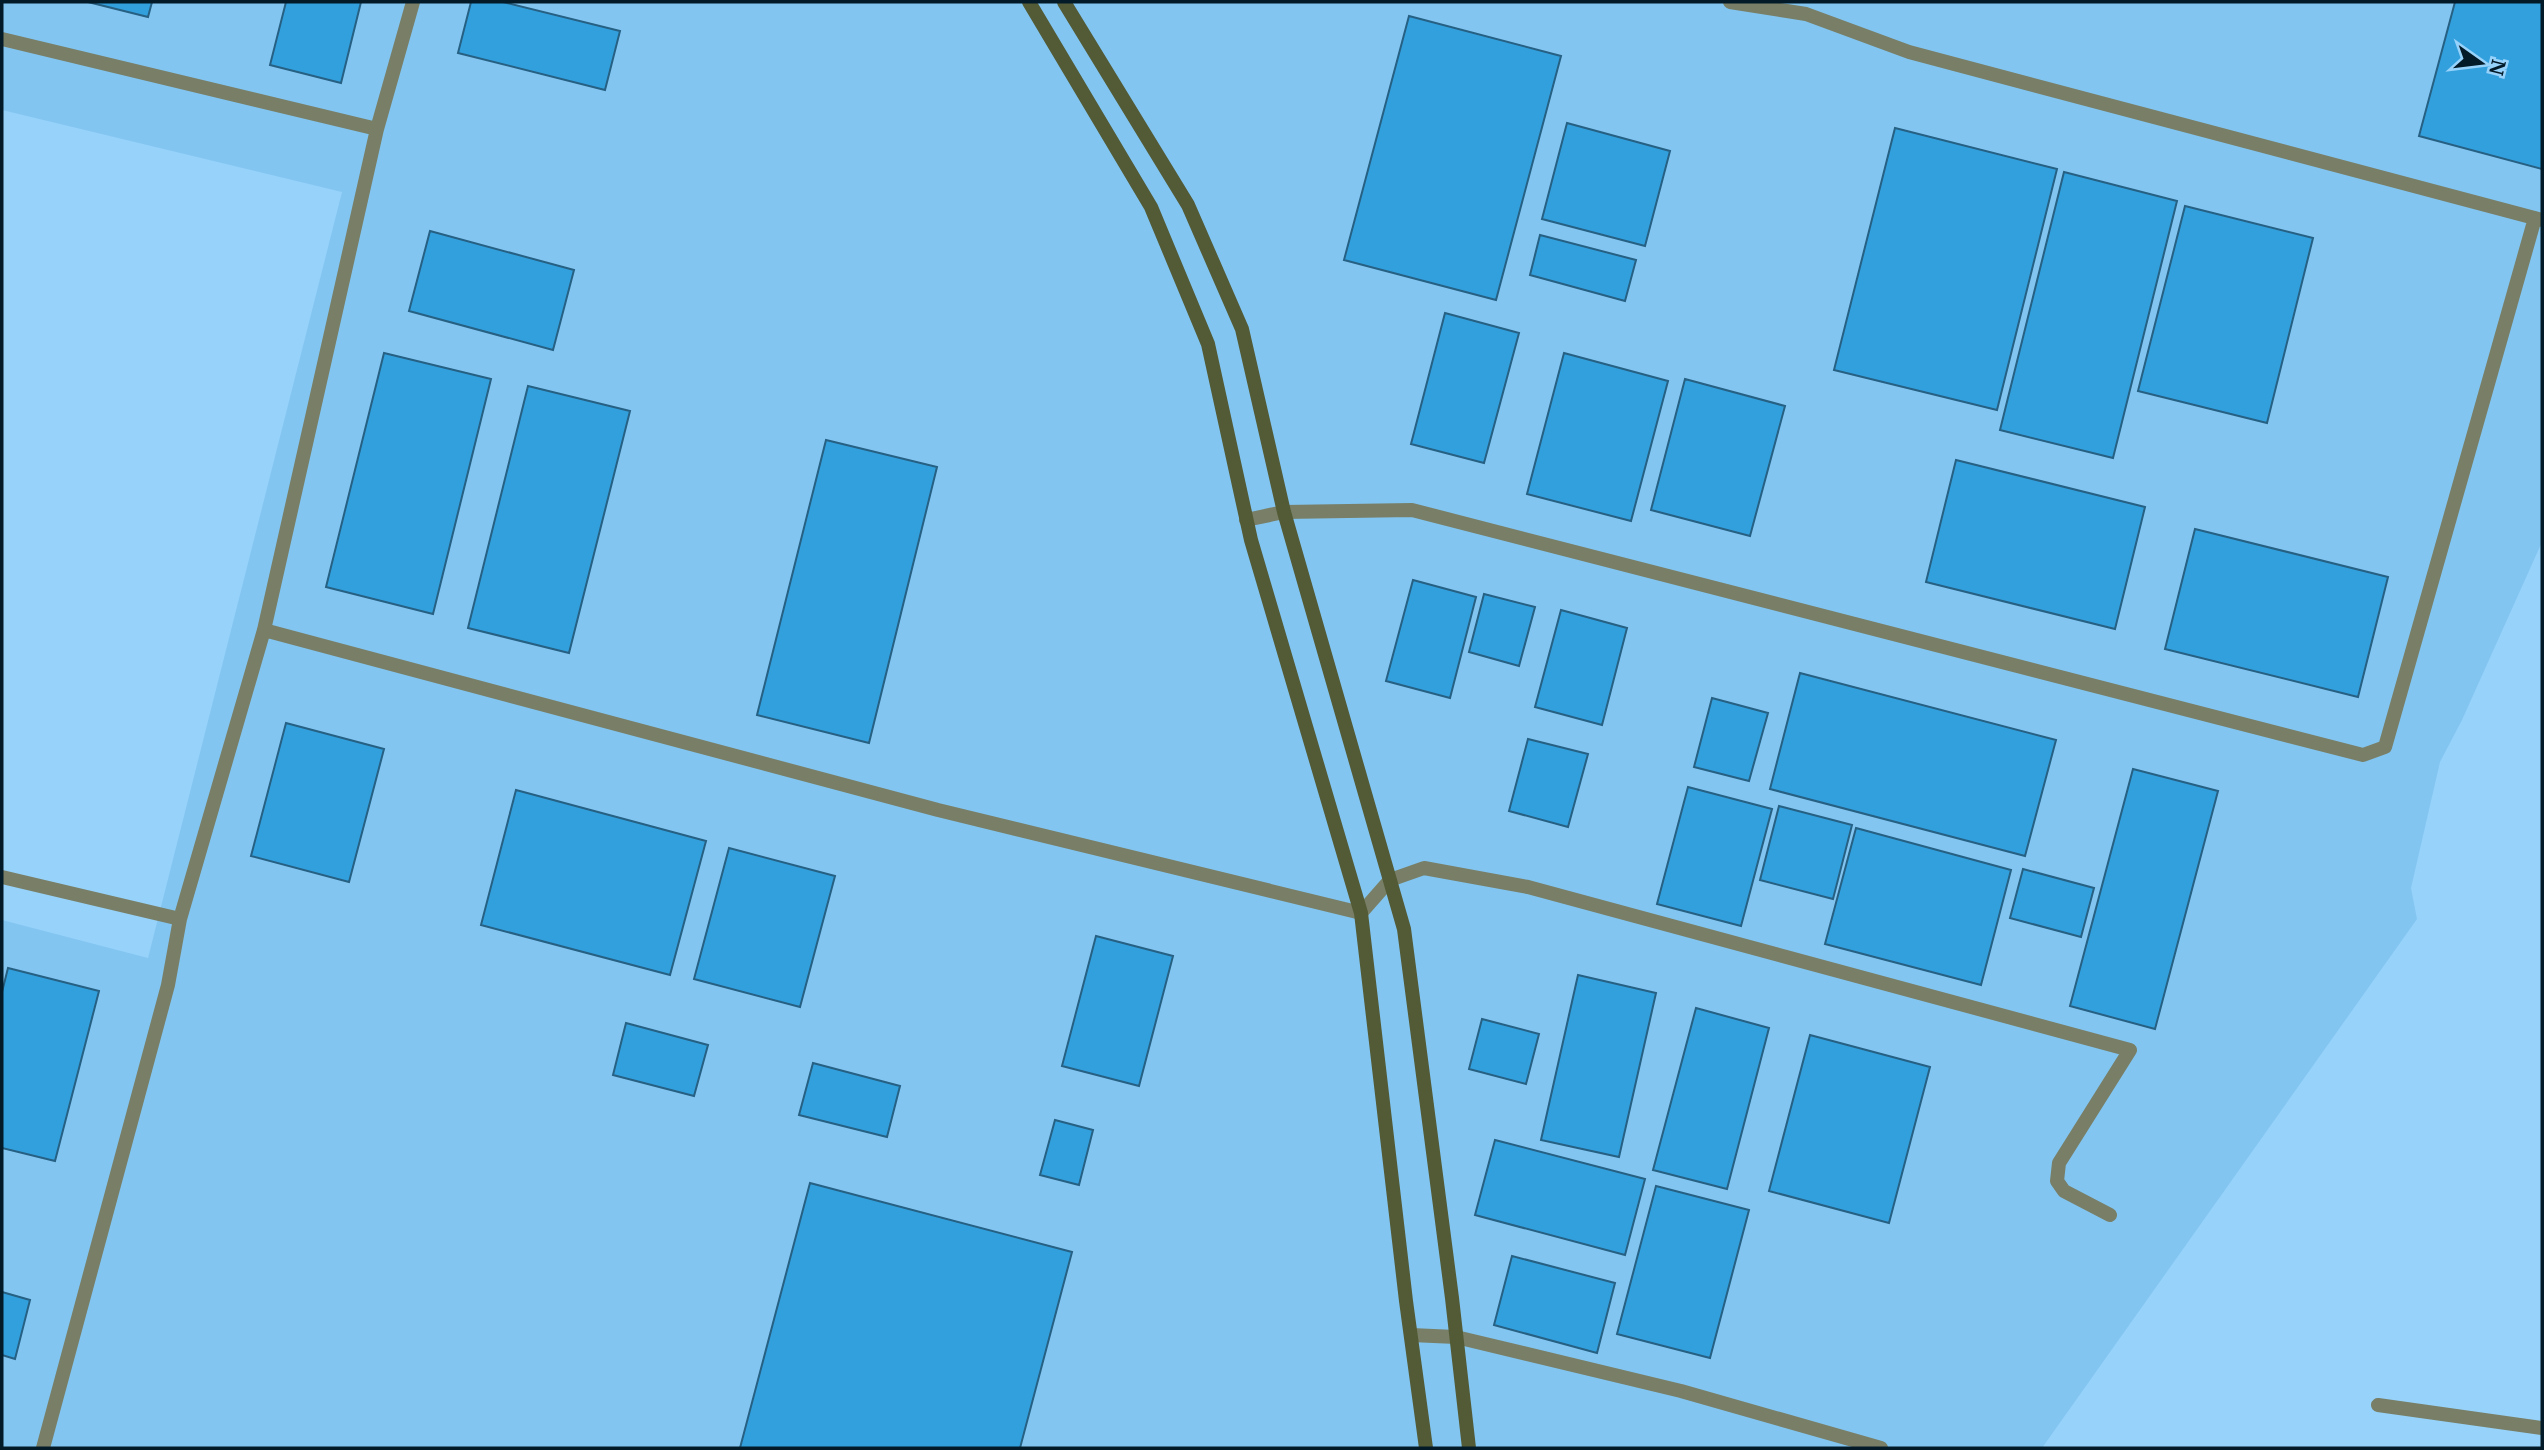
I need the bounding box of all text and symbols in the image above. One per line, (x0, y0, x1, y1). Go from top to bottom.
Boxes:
north arrow (2446, 28, 2516, 98)
text: N (2484, 57, 2511, 77)

